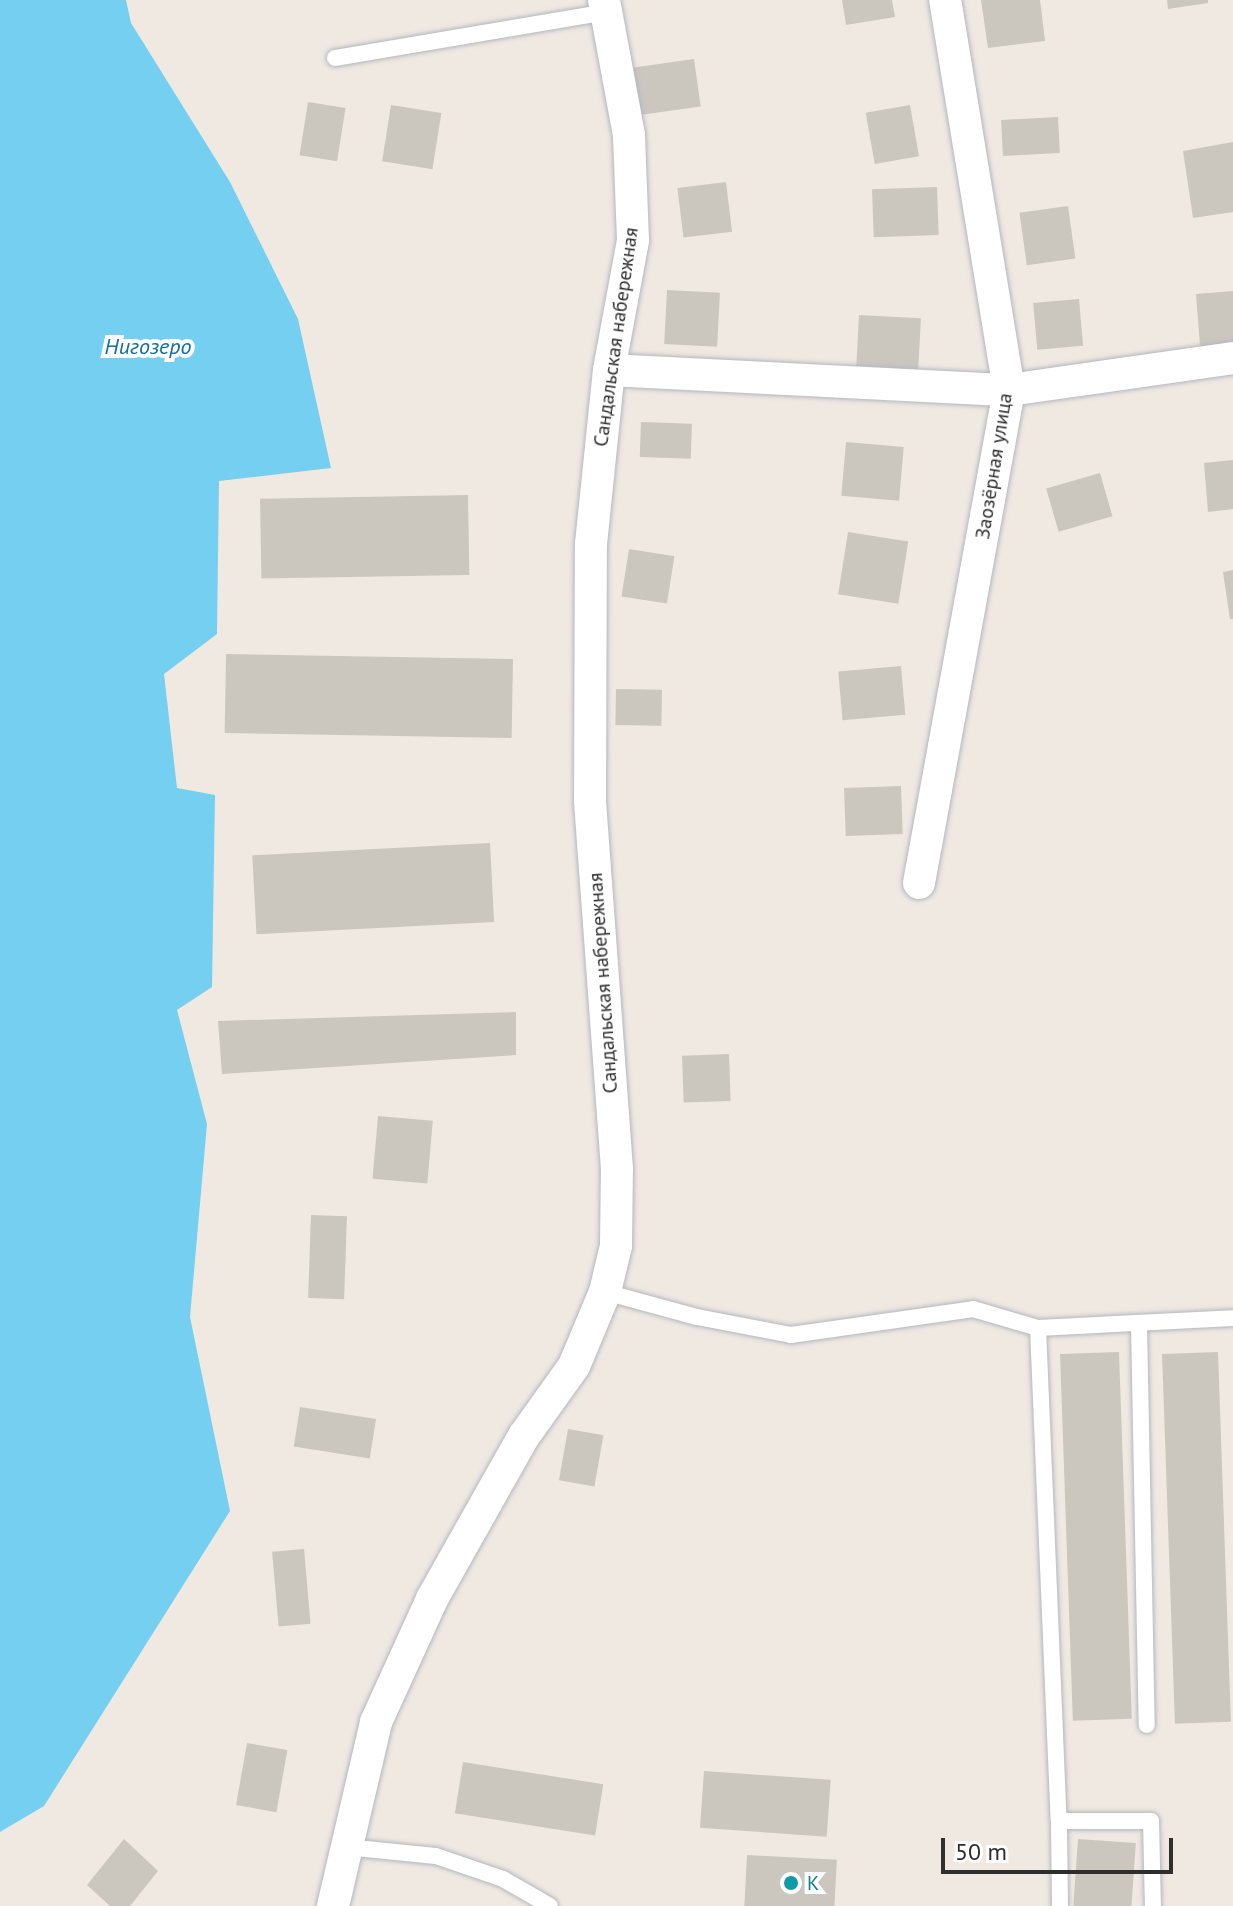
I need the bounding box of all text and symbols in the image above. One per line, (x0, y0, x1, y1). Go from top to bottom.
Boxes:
street label: Сандальская набережная (589, 226, 643, 448)
water label: Нигозеро (105, 334, 191, 360)
street label: Заозёрная улица (971, 391, 1017, 541)
street label: Сандальская набережная (583, 872, 623, 1094)
scale bar (945, 1822, 1177, 1872)
text: 50 m (955, 1836, 1007, 1867)
place label: К (807, 1871, 819, 1895)
marker: К (782, 1874, 800, 1892)

